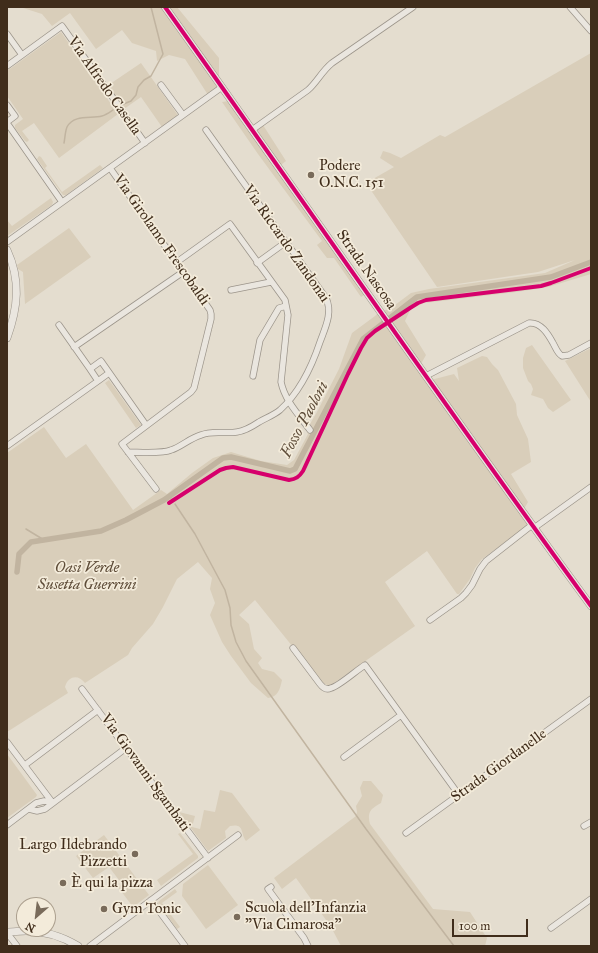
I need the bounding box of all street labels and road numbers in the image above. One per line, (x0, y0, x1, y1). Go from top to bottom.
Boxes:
street label: Via Alfredo Casella (63, 33, 145, 139)
street label: Via Girolamo Frescobaldi (109, 171, 213, 309)
street label: Via Riccardo Zandonai (239, 182, 333, 306)
street label: Strada Nascosa (332, 227, 400, 313)
street label: Via Giovanni Sgambati (96, 711, 194, 835)
street label: Strada Giordanelle (448, 725, 550, 807)

